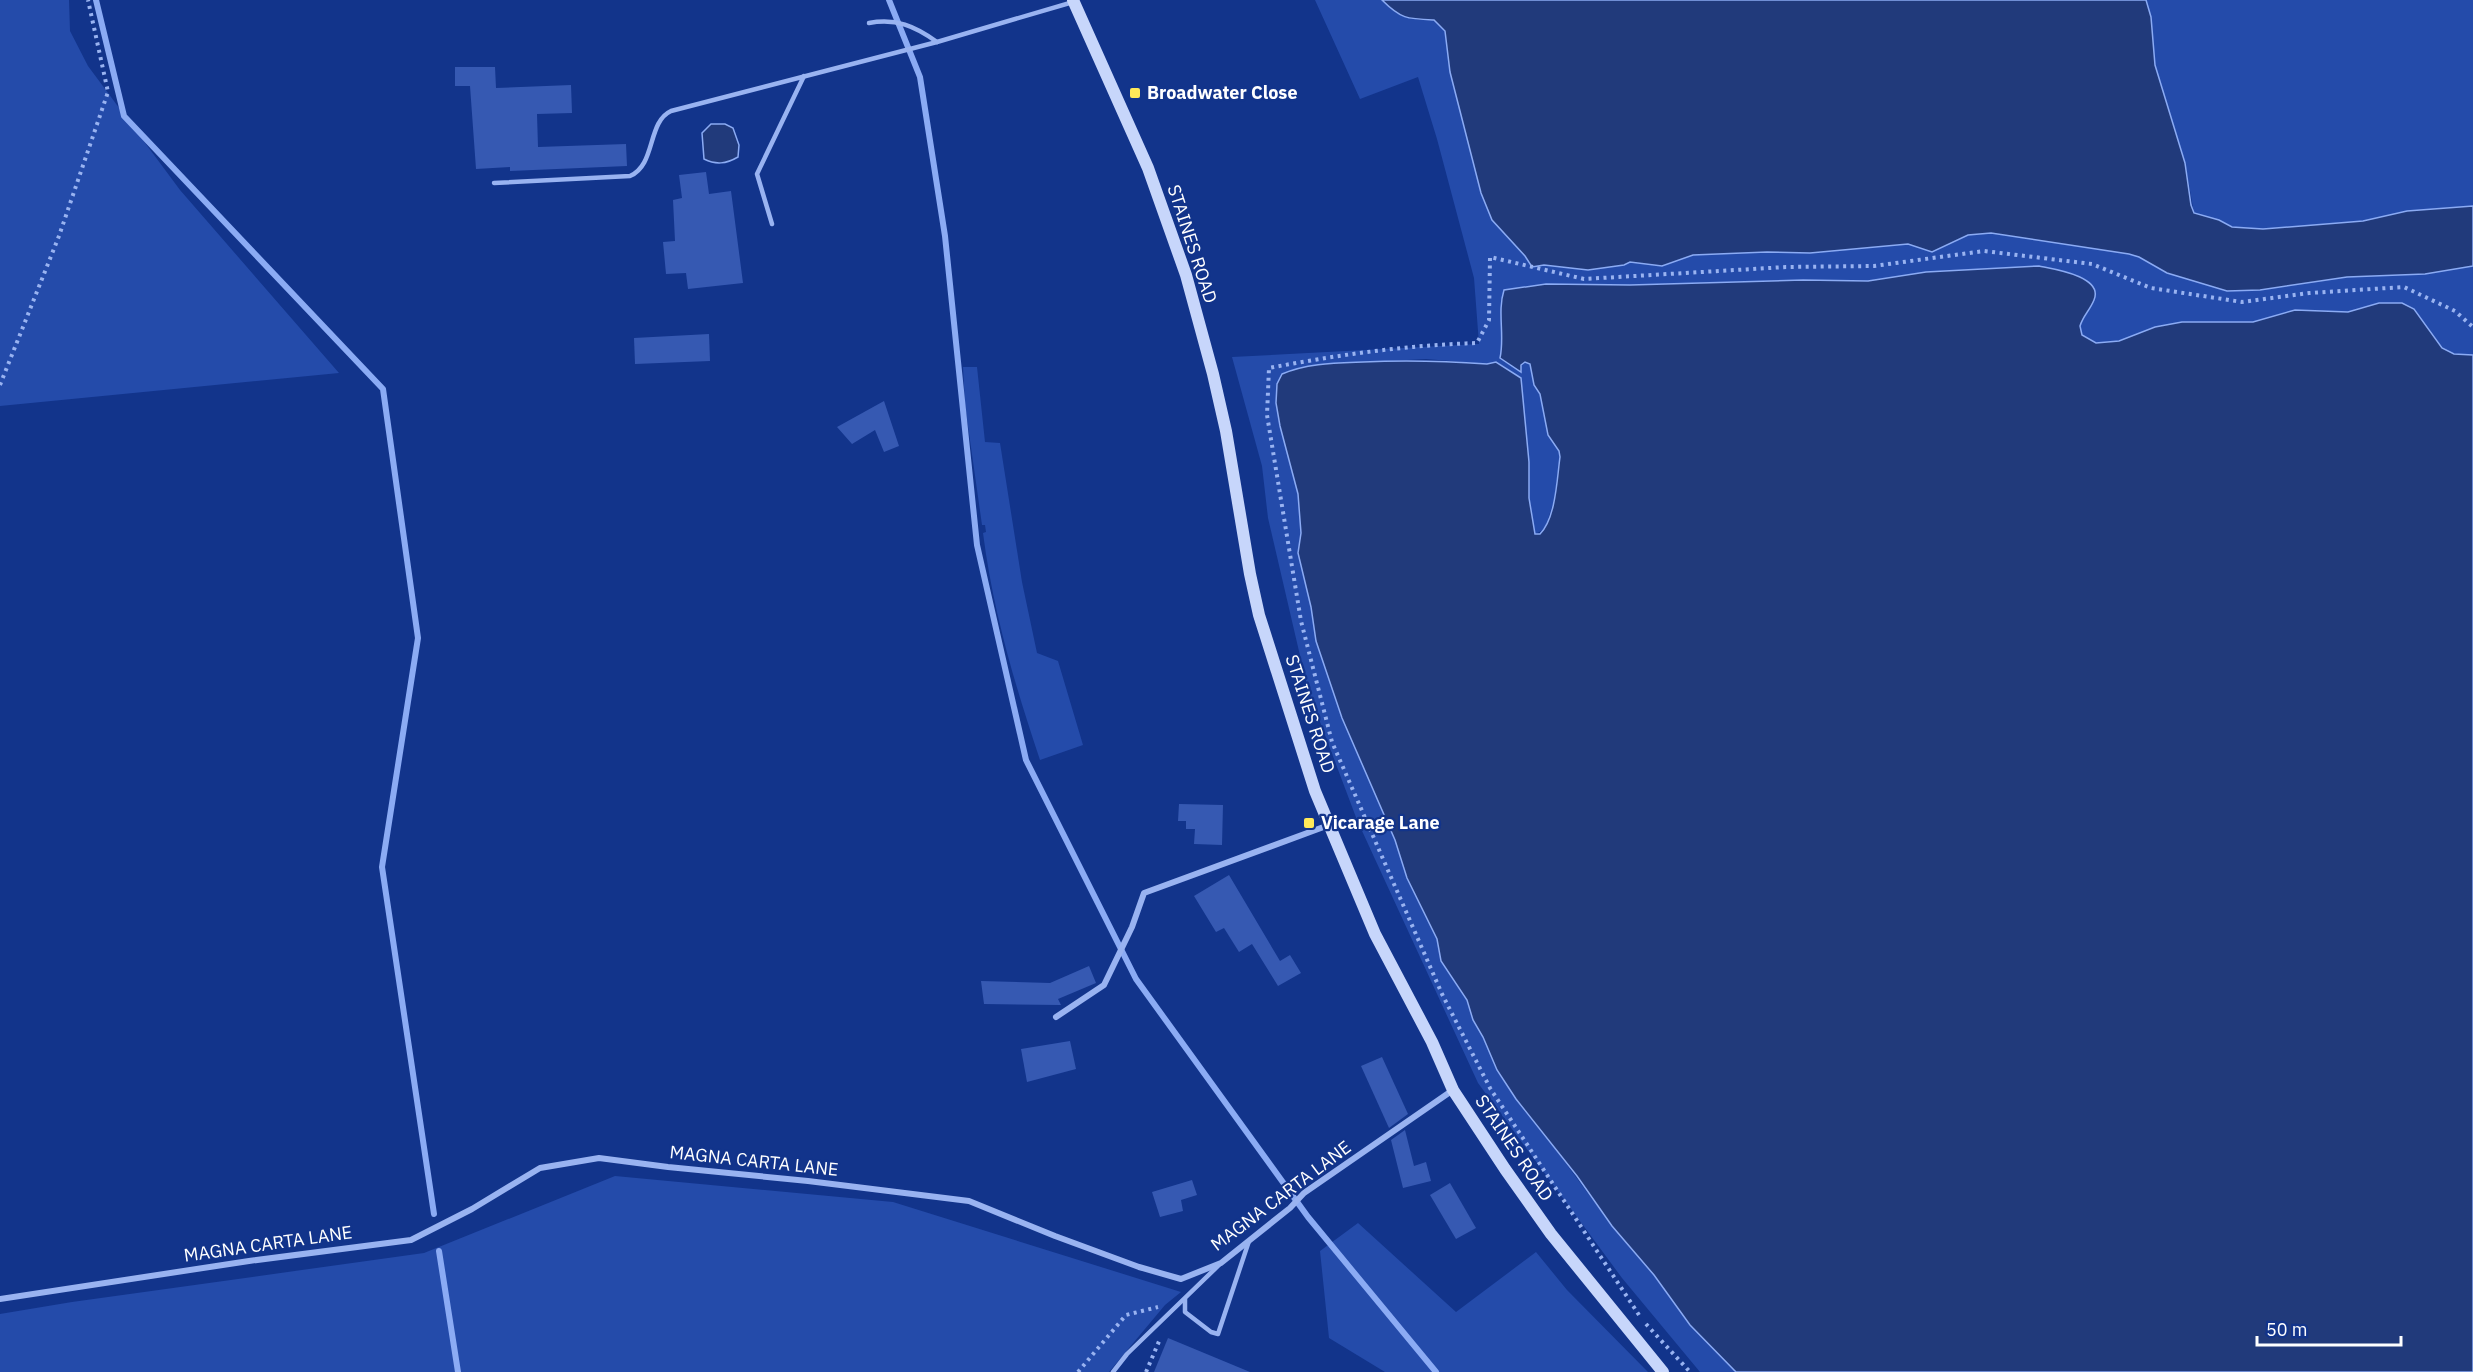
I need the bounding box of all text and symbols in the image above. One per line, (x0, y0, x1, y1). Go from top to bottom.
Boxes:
place label: Broadwater Close (1147, 81, 1298, 104)
marker: Broadwater Close (1128, 86, 1142, 100)
street label: STAINES ROAD (1162, 182, 1222, 306)
street label: STAINES ROAD (1280, 652, 1340, 776)
place label: Vicarage Lane (1321, 811, 1440, 834)
marker: Vicarage Lane (1302, 816, 1316, 830)
street label: STAINES ROAD (1470, 1090, 1558, 1205)
street label: MAGNA CARTA LANE (1206, 1135, 1355, 1256)
street label: MAGNA CARTA LANE (668, 1140, 840, 1181)
street label: MAGNA CARTA LANE (182, 1220, 354, 1267)
scale bar (2257, 1309, 2401, 1347)
text: 50 m (2266, 1318, 2308, 1341)

